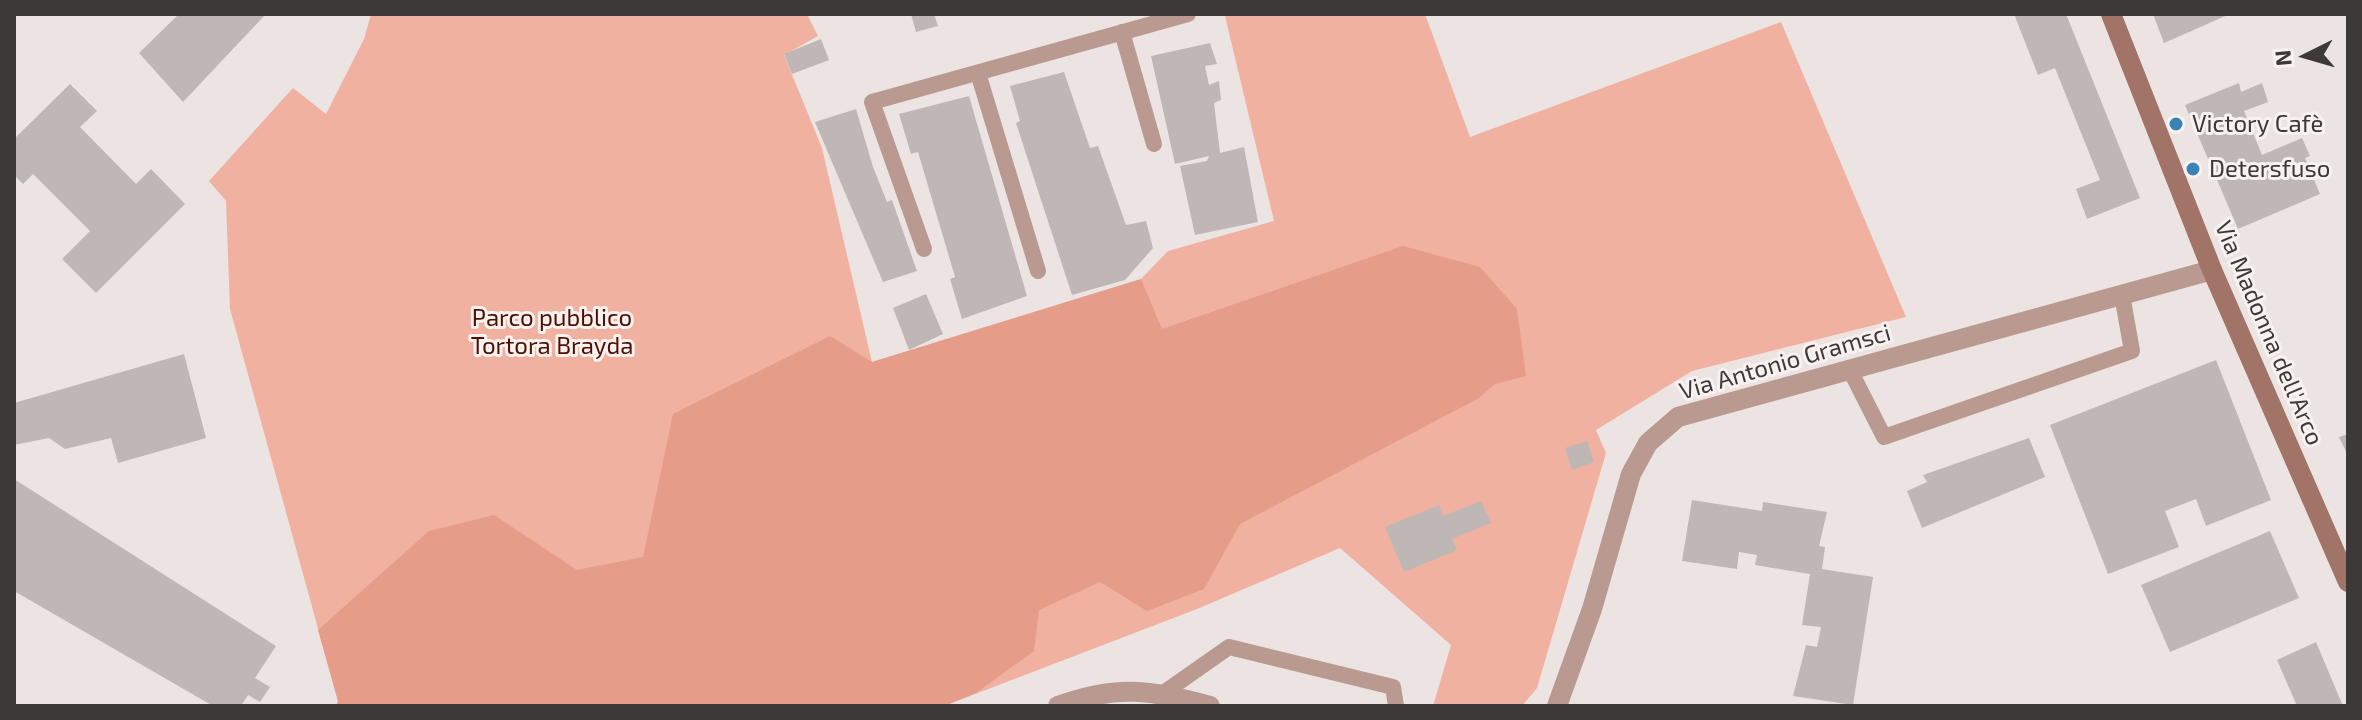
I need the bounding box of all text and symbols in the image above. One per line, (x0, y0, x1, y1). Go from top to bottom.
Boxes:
north arrow (2266, 16, 2346, 96)
text: N (2268, 49, 2296, 67)
place label: Victory Cafè (2192, 110, 2323, 138)
marker: Victory Cafè (2167, 115, 2185, 133)
place label: Detersfuso (2209, 155, 2330, 183)
marker: Detersfuso (2184, 160, 2202, 178)
street label: Via Madonna dell'Arco (2209, 216, 2329, 450)
park label: Parco pubblico Tortora Brayda (471, 304, 633, 360)
street label: Via Antonio Gramsci (1676, 318, 1894, 406)

